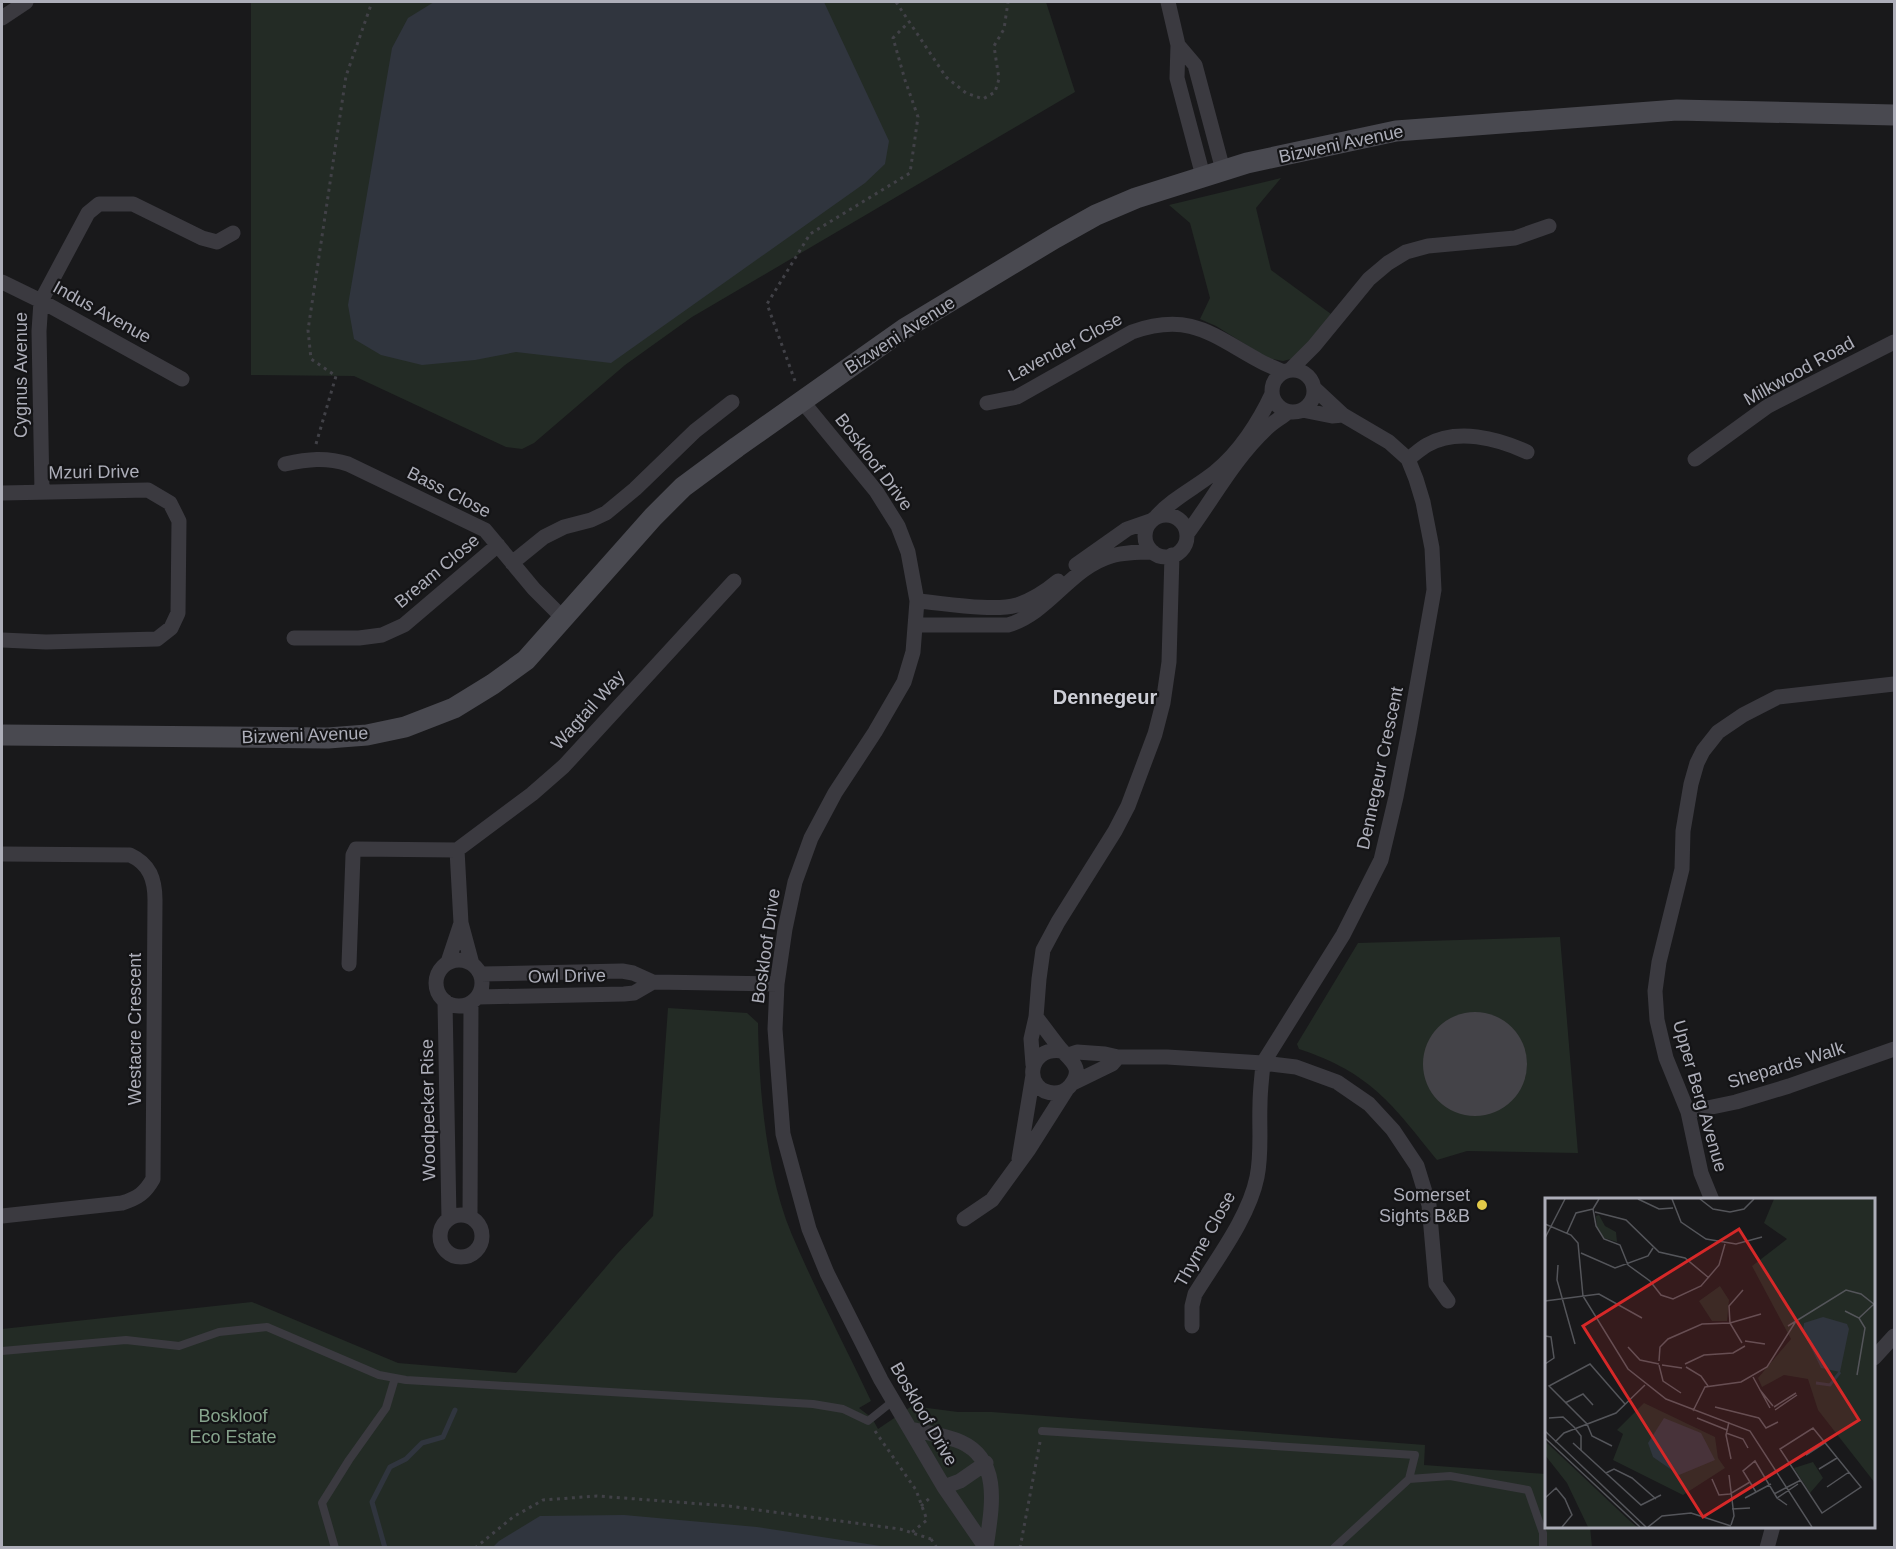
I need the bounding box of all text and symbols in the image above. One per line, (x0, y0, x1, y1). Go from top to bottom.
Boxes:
street label: Bizweni Avenue (1277, 121, 1405, 167)
street label: Indus Avenue (50, 277, 154, 347)
street label: Bizweni Avenue (841, 292, 959, 378)
street label: Lavender Close (1005, 309, 1125, 385)
street label: Cygnus Avenue (11, 312, 31, 438)
street label: Milkwood Road (1740, 332, 1858, 410)
street label: Boskloof Drive (831, 410, 917, 514)
street label: Mzuri Drive (48, 461, 140, 483)
street label: Bass Close (404, 462, 494, 522)
street label: Bream Close (391, 530, 483, 612)
street label: Wagtail Way (547, 666, 629, 754)
street label: Dennegeur Crescent (1353, 685, 1407, 851)
district label: Dennegeur (1053, 686, 1157, 708)
street label: Bizweni Avenue (241, 723, 369, 747)
street label: Boskloof Drive (748, 887, 784, 1005)
street label: Westacre Crescent (125, 953, 145, 1105)
street label: Owl Drive (528, 965, 606, 987)
street label: Upper Berg Avenue (1669, 1018, 1731, 1174)
street label: Shepards Walk (1725, 1037, 1848, 1092)
street label: Woodpecker Rise (417, 1039, 439, 1181)
place label: Somerset Sights B&B (1379, 1185, 1470, 1226)
street label: Thyme Close (1171, 1188, 1239, 1290)
marker: Somerset Sights B&B (1475, 1198, 1489, 1212)
inset map (1545, 1198, 1875, 1528)
street label: Boskloof Drive (886, 1359, 962, 1469)
park label: Boskloof Eco Estate (189, 1406, 277, 1447)

